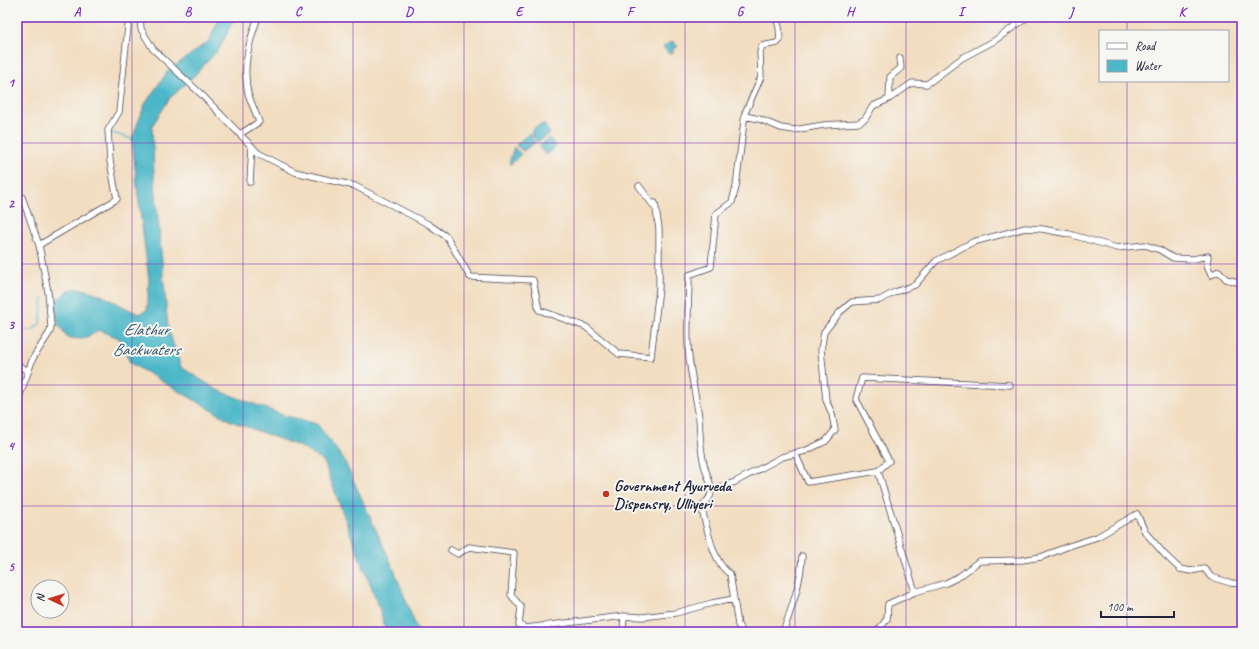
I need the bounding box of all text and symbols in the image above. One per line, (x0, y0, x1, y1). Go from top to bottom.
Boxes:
text: A (74, 4, 82, 20)
text: B (185, 4, 193, 20)
text: C (295, 4, 303, 20)
text: D (405, 4, 414, 20)
text: E (516, 4, 525, 20)
text: F (627, 4, 636, 20)
text: G (737, 4, 745, 20)
text: H (846, 4, 856, 20)
text: I (958, 4, 967, 20)
text: J (1068, 4, 1075, 20)
text: K (1179, 4, 1189, 20)
legend (1099, 30, 1229, 82)
text: Road (1135, 38, 1157, 54)
text: Water (1135, 58, 1163, 74)
text: 1 (8, 75, 16, 91)
text: 2 (8, 196, 15, 212)
text: 3 (8, 317, 15, 333)
water label: Elathur Backwaters (112, 319, 183, 360)
text: 4 (8, 438, 16, 454)
place label: Government Ayurveda Dispensry, Ulliyeri (614, 476, 733, 514)
marker: Government Ayurveda Dispensry, Ulliyeri (601, 489, 611, 499)
text: 5 (8, 559, 15, 575)
north arrow (30, 579, 70, 619)
text: N (33, 592, 47, 602)
scale bar (1101, 593, 1174, 619)
text: 100 m (1107, 599, 1134, 615)

